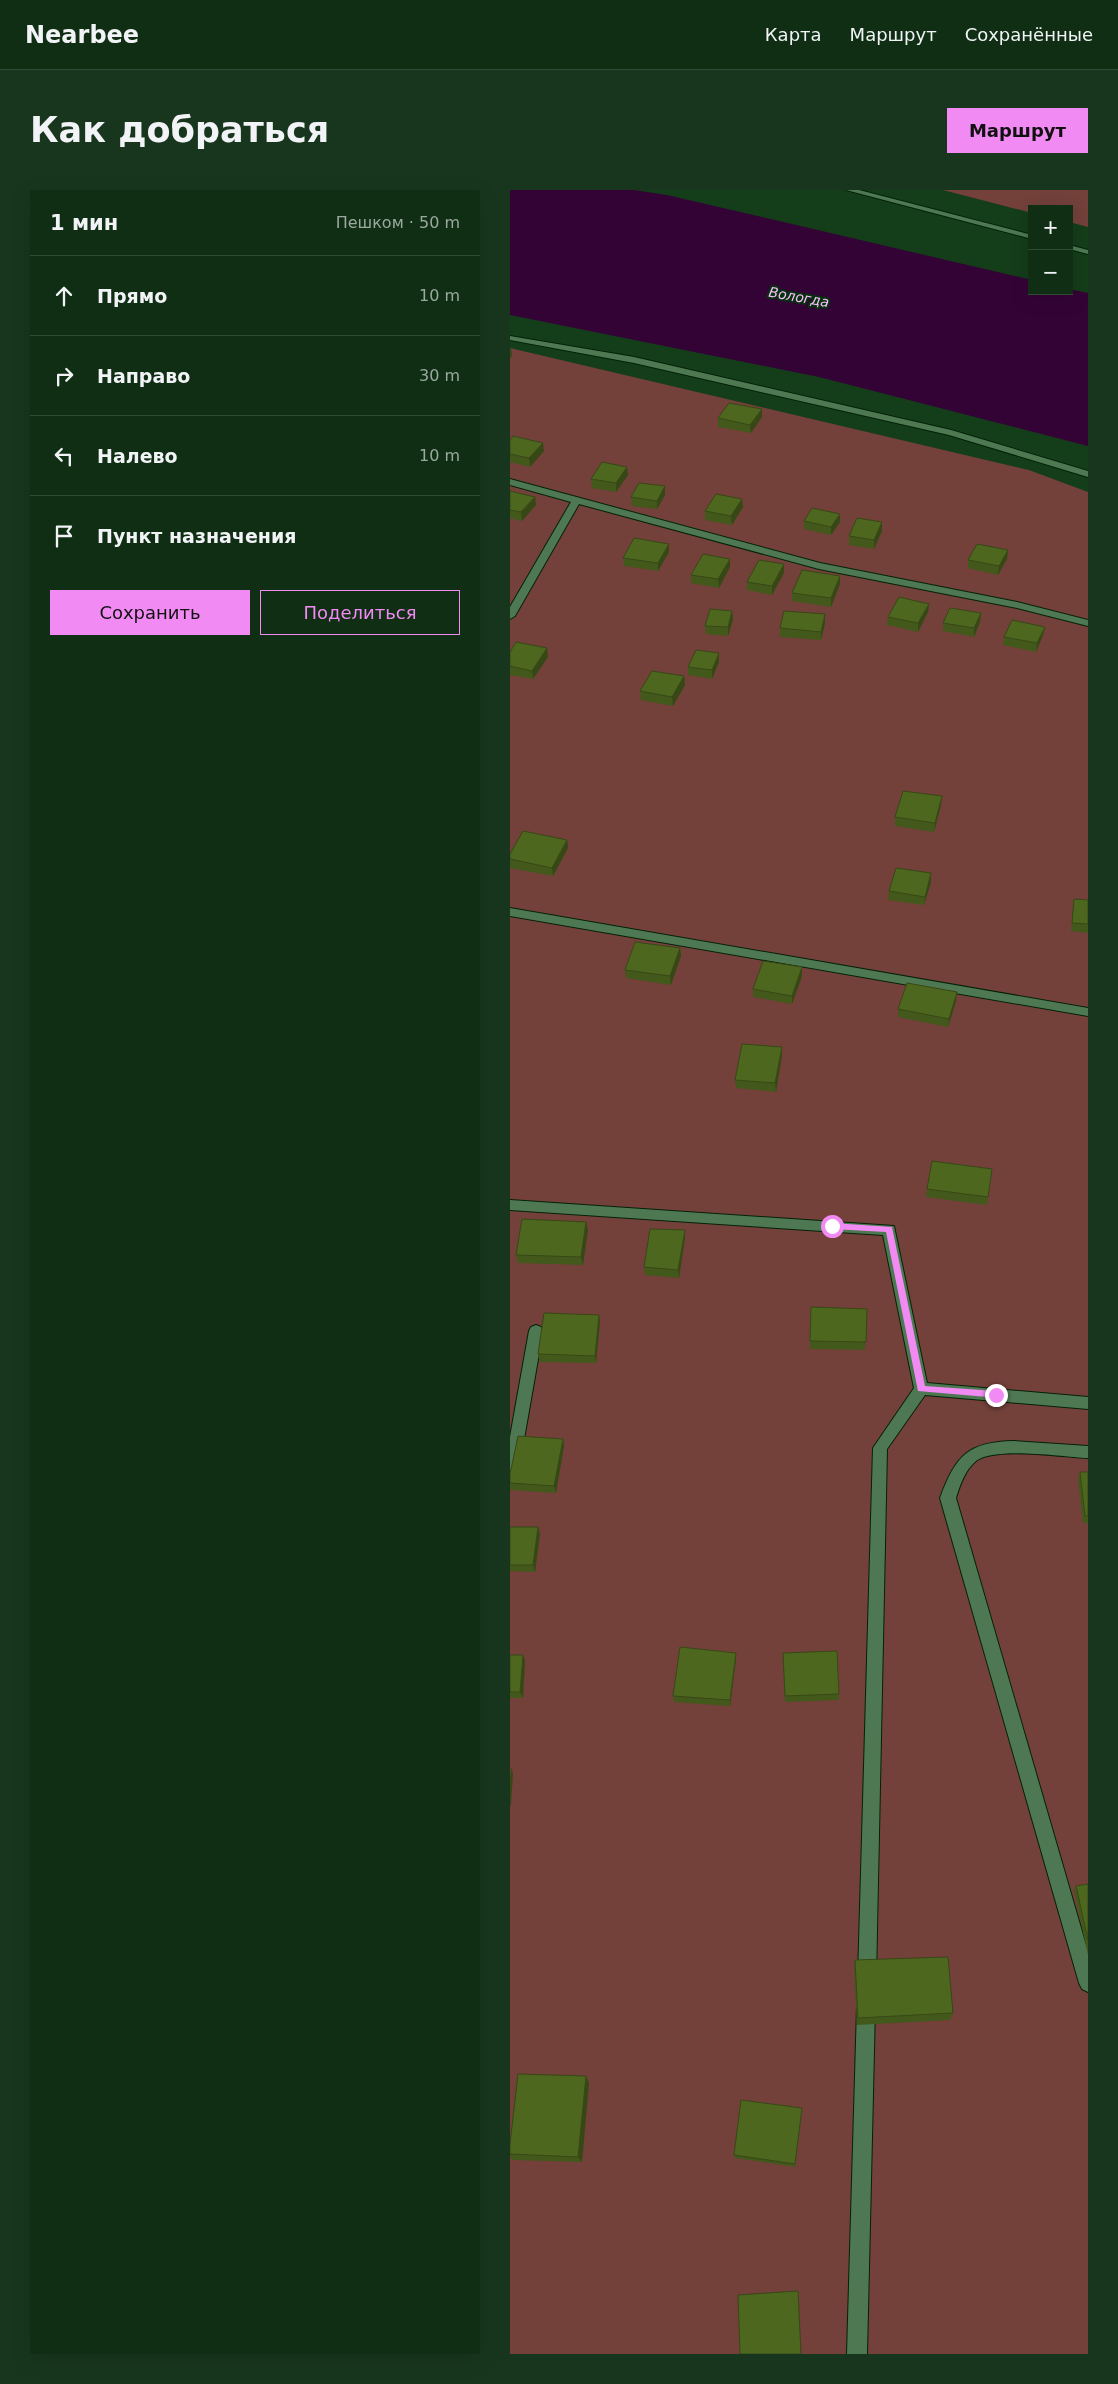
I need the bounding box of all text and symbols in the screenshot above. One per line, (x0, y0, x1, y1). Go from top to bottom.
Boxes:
text: Nearbee (25, 21, 139, 49)
text: Карта (765, 24, 822, 45)
text: Маршрут (850, 24, 937, 45)
text: Сохранённые (965, 24, 1093, 45)
button: Маршрут (947, 108, 1088, 153)
text: Как добраться (30, 110, 329, 150)
map controls (1028, 205, 1073, 295)
button: + (1028, 205, 1073, 250)
text: 1 мин (50, 211, 118, 235)
text: Пешком · 50 m (336, 213, 460, 232)
button: − (1028, 250, 1073, 295)
icon: ahead (50, 282, 78, 310)
water label: Вологда (767, 284, 831, 310)
text: Прямо (97, 285, 167, 307)
text: 10 m (419, 286, 460, 305)
icon: right (50, 362, 78, 390)
text: Направо (97, 365, 190, 387)
text: 30 m (419, 366, 460, 385)
icon: left (50, 442, 78, 470)
text: Налево (97, 445, 178, 467)
text: 10 m (419, 446, 460, 465)
icon: arrive (50, 522, 78, 550)
text: Пункт назначения (97, 525, 296, 547)
button: Сохранить (50, 590, 250, 635)
button: Поделиться (260, 590, 460, 635)
route start (821, 1215, 844, 1238)
route end (985, 1384, 1008, 1407)

